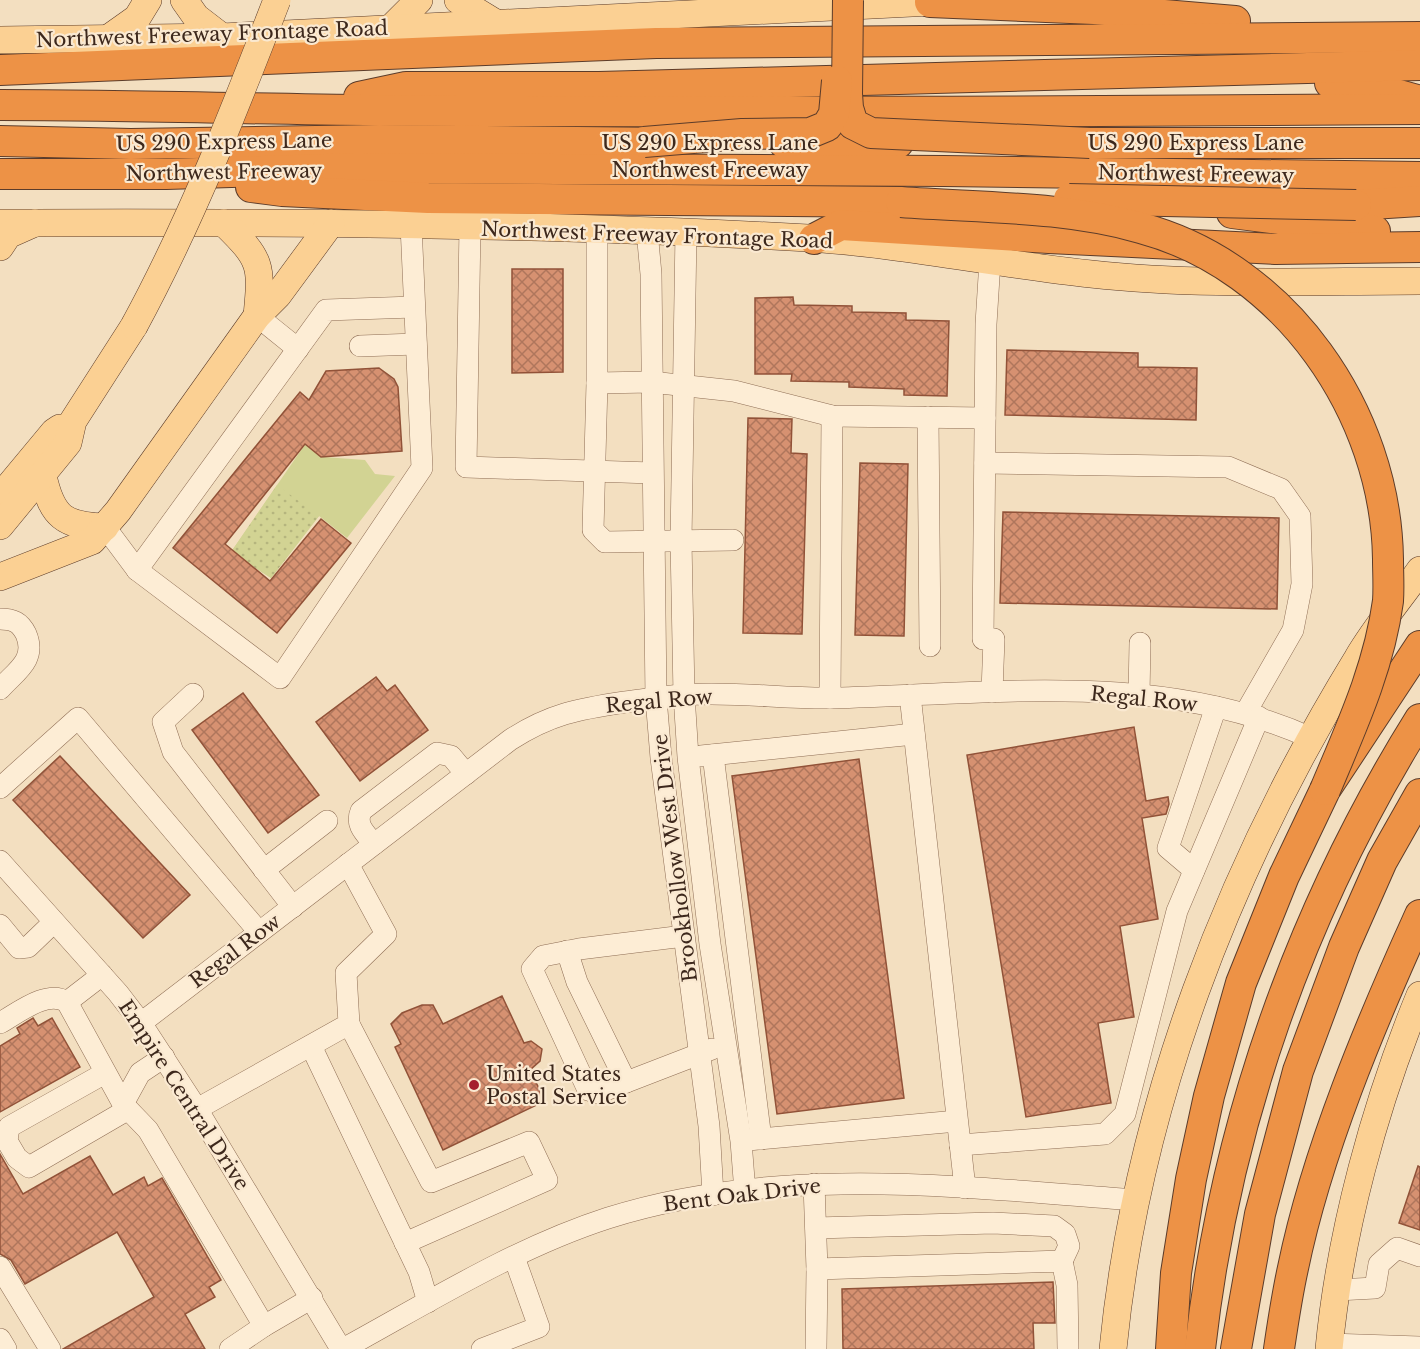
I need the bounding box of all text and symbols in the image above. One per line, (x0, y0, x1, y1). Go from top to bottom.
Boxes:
street label: Northwest Freeway Frontage Road (35, 16, 389, 52)
street label: US 290 Express Lane (115, 128, 333, 156)
street label: US 290 Express Lane (602, 131, 818, 155)
street label: US 290 Express Lane (1088, 131, 1304, 155)
street label: Northwest Freeway (125, 158, 323, 186)
street label: Northwest Freeway (612, 158, 809, 182)
street label: Northwest Freeway (1097, 160, 1295, 188)
street label: Northwest Freeway Frontage Road (480, 217, 834, 253)
street label: Regal Row (1089, 681, 1199, 717)
street label: Regal Row (604, 684, 714, 718)
street label: Brookhollow West Drive (648, 732, 702, 984)
street label: Regal Row (185, 909, 285, 993)
street label: Empire Central Drive (114, 995, 254, 1195)
place label: United States Postal Service (486, 1062, 627, 1109)
marker: United States Postal Service (467, 1078, 481, 1092)
street label: Bent Oak Drive (662, 1173, 822, 1217)

